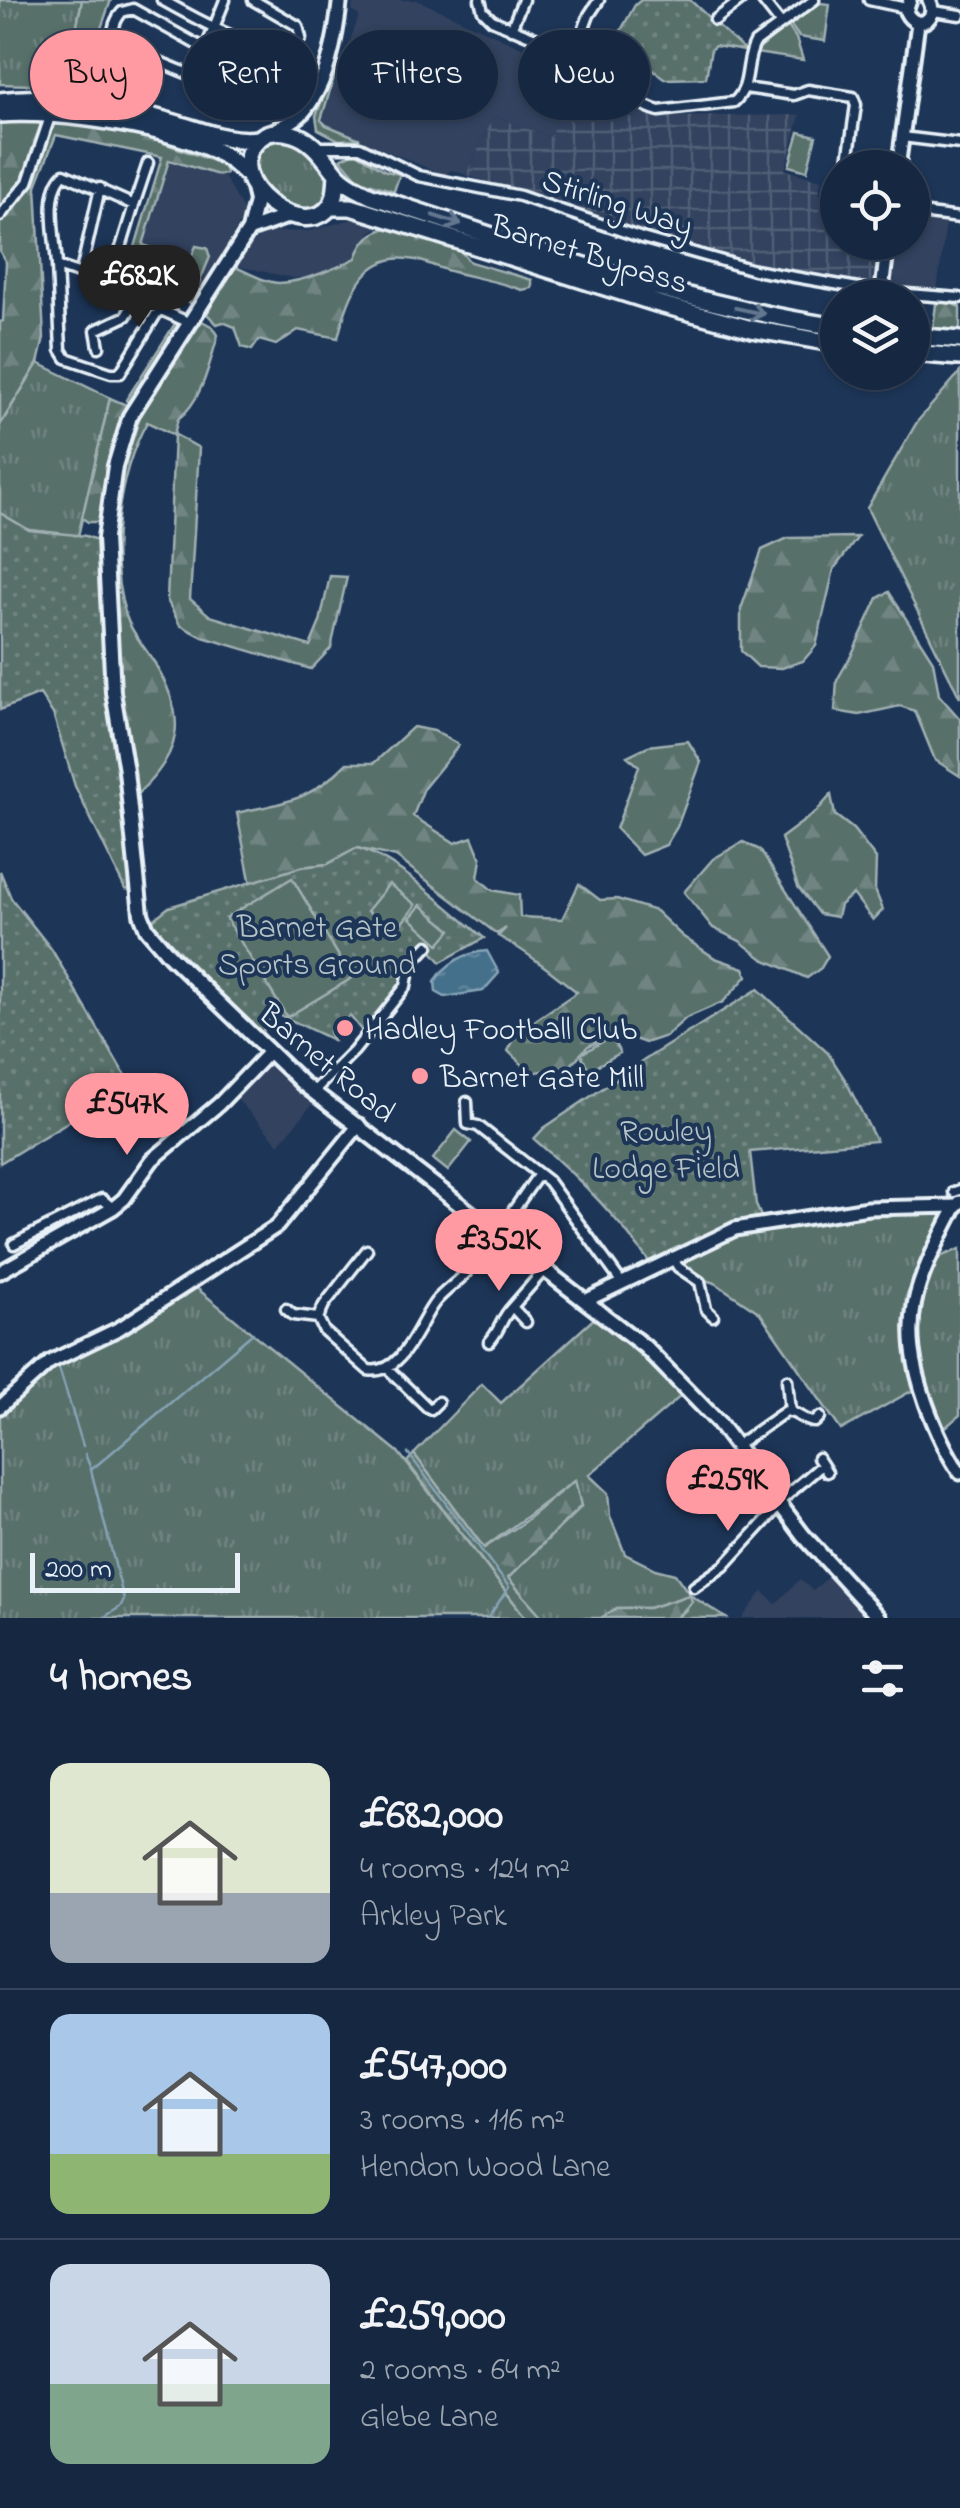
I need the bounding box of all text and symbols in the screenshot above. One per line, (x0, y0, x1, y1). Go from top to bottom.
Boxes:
chip: Buy (30, 30, 163, 120)
chip: Rent (183, 30, 317, 120)
chip: Filters (337, 30, 498, 120)
chip: New (518, 30, 650, 120)
map controls (820, 150, 930, 390)
button: locate (820, 150, 930, 260)
street label: Stirling Way (535, 159, 698, 252)
street label: Barnet Bypass (484, 204, 693, 309)
one-way arrow (431, 212, 462, 230)
pin: £682K (69, 245, 209, 330)
text: £682K (100, 254, 178, 301)
button: layers (820, 280, 930, 390)
one-way arrow (733, 302, 765, 321)
park label: Barnet Gate Sports Ground (218, 906, 416, 990)
street label: Barnet Road (246, 992, 405, 1136)
place label: Hadley Football Club (365, 1008, 637, 1055)
marker: Hadley Football Club (334, 1017, 356, 1039)
place label: Barnet Gate Mill (439, 1056, 644, 1103)
marker: Barnet Gate Mill (409, 1065, 431, 1087)
pin: £547K (57, 1073, 197, 1158)
text: £547K (87, 1082, 167, 1129)
park label: Rowley Lodge Field (592, 1110, 740, 1194)
pin: £352K (429, 1209, 569, 1294)
text: £352K (457, 1218, 541, 1265)
pin: £259K (658, 1449, 798, 1534)
text: £259K (688, 1458, 768, 1505)
scale bar (30, 1548, 240, 1592)
text: 200 m (45, 1550, 112, 1591)
text: 4 homes (50, 1648, 192, 1709)
icon: filters (855, 1651, 910, 1706)
text: £682,000 (360, 1786, 503, 1847)
icon: home (130, 1803, 250, 1923)
text: 4 rooms · 124 m² (360, 1847, 570, 1894)
text: Arkley Park (360, 1894, 507, 1941)
text: £547,000 (360, 2037, 507, 2098)
icon: home (130, 2054, 250, 2174)
text: 3 rooms · 116 m² (360, 2098, 565, 2145)
text: Hendon Wood Lane (360, 2145, 610, 2192)
text: £259,000 (360, 2287, 506, 2348)
icon: home (130, 2304, 250, 2424)
text: 2 rooms · 64 m² (360, 2348, 561, 2395)
text: Glebe Lane (360, 2395, 498, 2442)

